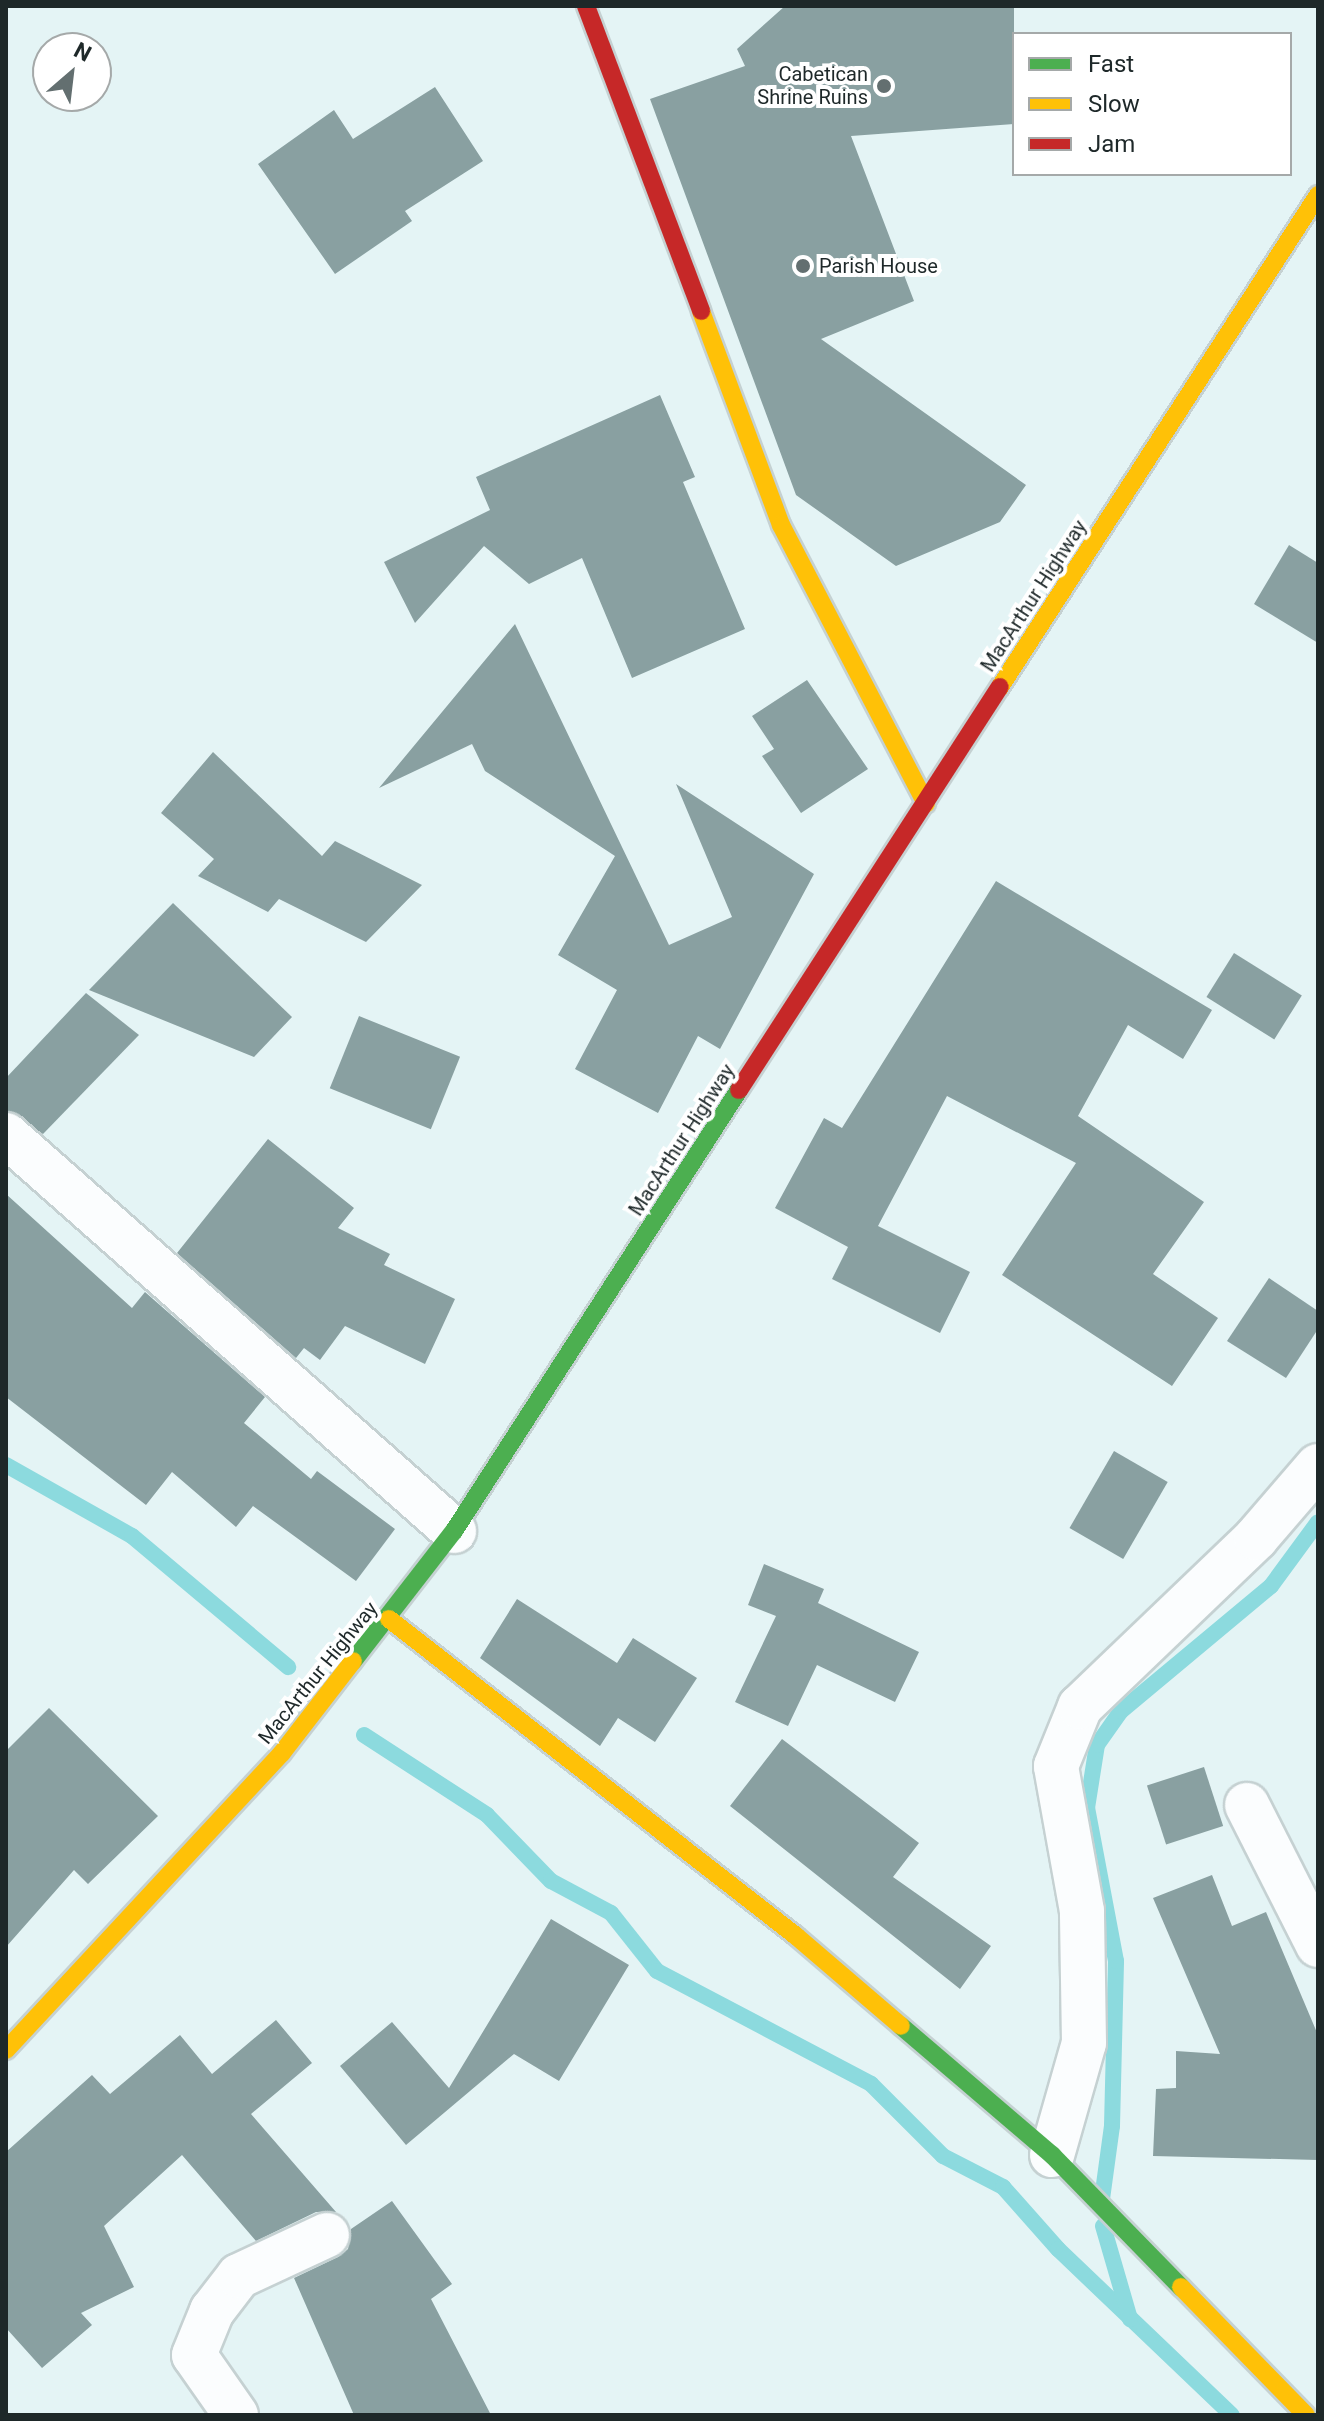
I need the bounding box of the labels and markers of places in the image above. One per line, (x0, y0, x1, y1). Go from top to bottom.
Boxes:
place label: Cabetican Shrine Ruins (757, 62, 868, 109)
marker: Cabetican Shrine Ruins (875, 77, 893, 95)
place label: Parish House (819, 254, 938, 278)
marker: Parish House (794, 257, 812, 275)

